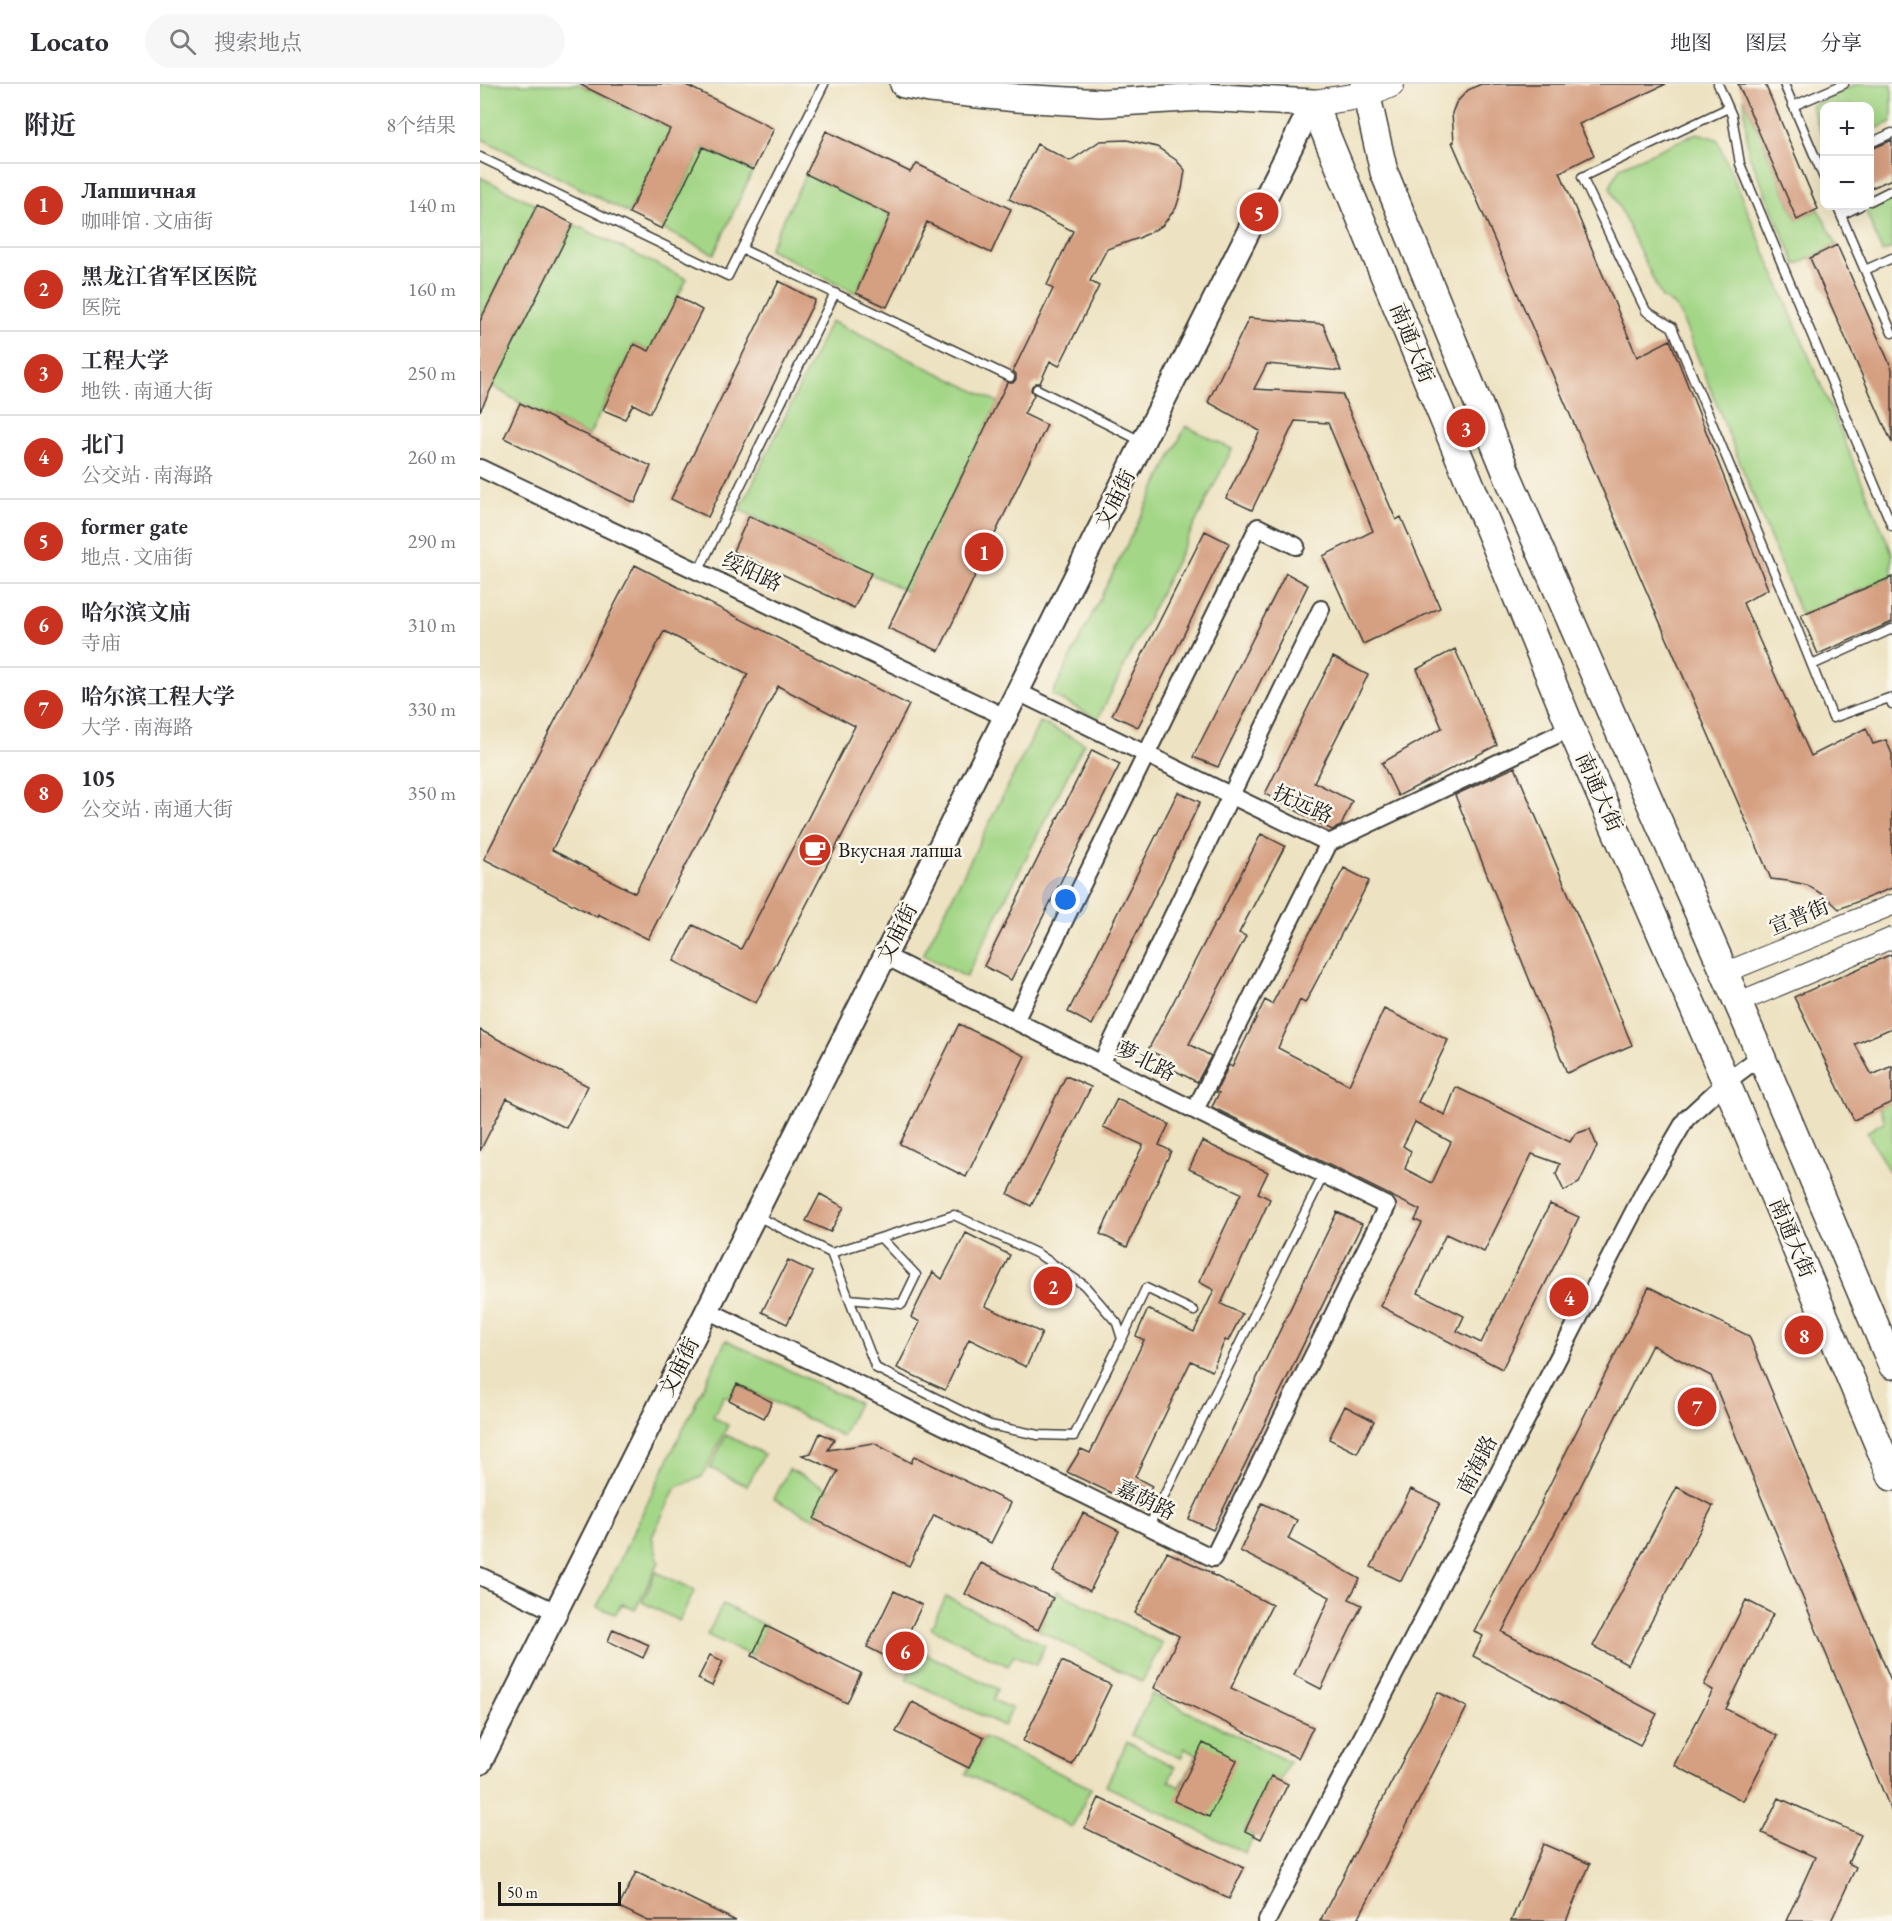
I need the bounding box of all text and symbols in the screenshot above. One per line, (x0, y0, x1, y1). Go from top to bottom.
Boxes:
search box (145, 14, 565, 68)
text: Locato (30, 23, 109, 59)
icon: search (166, 25, 199, 58)
text: 搜索地点 (214, 28, 302, 57)
text: 地图 (1670, 29, 1712, 56)
text: 图层 (1745, 29, 1787, 56)
text: 分享 (1820, 29, 1862, 56)
map controls (1820, 102, 1874, 210)
button: + (1820, 102, 1874, 156)
text: 附近 (24, 108, 76, 142)
text: 8个结果 (386, 112, 456, 138)
button: − (1820, 156, 1874, 210)
text: Лапшичная (81, 176, 196, 205)
pin: 5 (1240, 190, 1278, 234)
text: 1 (38, 192, 49, 218)
text: 140 m (408, 192, 456, 218)
text: 咖啡馆 · 文庙街 (81, 208, 213, 234)
text: 黑龙江省军区医院 (81, 262, 257, 291)
text: 2 (38, 276, 49, 302)
text: 160 m (408, 276, 456, 302)
text: 医院 (81, 294, 121, 320)
street label: 南通大街 (1384, 299, 1441, 387)
text: 工程大学 (81, 346, 169, 375)
text: 3 (38, 360, 49, 386)
text: 250 m (408, 360, 456, 386)
text: 地铁 · 南通大街 (81, 378, 213, 404)
pin: 3 (1446, 406, 1486, 450)
text: 北门 (81, 430, 125, 459)
text: 4 (38, 444, 49, 470)
text: 260 m (408, 444, 456, 470)
text: 公交站 · 南海路 (81, 462, 213, 488)
street label: 文庙街 (1088, 465, 1141, 533)
text: former gate (81, 512, 188, 541)
text: 5 (38, 528, 49, 554)
text: 290 m (408, 528, 456, 554)
pin: 1 (964, 530, 1004, 574)
text: 地点 · 文庙街 (81, 544, 193, 570)
street label: 绥阳路 (718, 546, 786, 597)
text: 哈尔滨文庙 (81, 598, 191, 627)
text: 6 (38, 612, 49, 638)
text: 310 m (408, 612, 456, 638)
text: 寺庙 (81, 630, 121, 656)
text: 哈尔滨工程大学 (81, 682, 235, 711)
text: 7 (38, 696, 49, 722)
text: 330 m (408, 696, 456, 722)
text: 大学 · 南海路 (81, 714, 193, 740)
street label: 南通大街 (1570, 748, 1629, 836)
text: 105 (81, 764, 116, 793)
street label: 抚远路 (1269, 778, 1337, 829)
text: 8 (38, 780, 49, 806)
text: 350 m (408, 780, 456, 806)
text: 公交站 · 南通大街 (81, 796, 233, 822)
cafe icon: Вкусная лапша (797, 832, 833, 868)
place label: Вкусная лапша (838, 836, 963, 863)
your location (1051, 885, 1080, 914)
street label: 宣普街 (1765, 892, 1833, 941)
street label: 文庙街 (870, 899, 923, 967)
street label: 萝北路 (1112, 1035, 1180, 1086)
street label: 南通大街 (1764, 1194, 1821, 1282)
pin: 2 (1034, 1264, 1072, 1308)
pin: 4 (1550, 1274, 1588, 1320)
pin: 8 (1784, 1312, 1824, 1358)
street label: 文庙街 (652, 1333, 705, 1401)
pin: 7 (1678, 1384, 1716, 1430)
street label: 南海路 (1450, 1431, 1503, 1499)
street label: 嘉荫路 (1112, 1474, 1180, 1525)
pin: 6 (886, 1628, 924, 1674)
scale bar (498, 1879, 621, 1906)
text: 50 m (507, 1882, 538, 1903)

